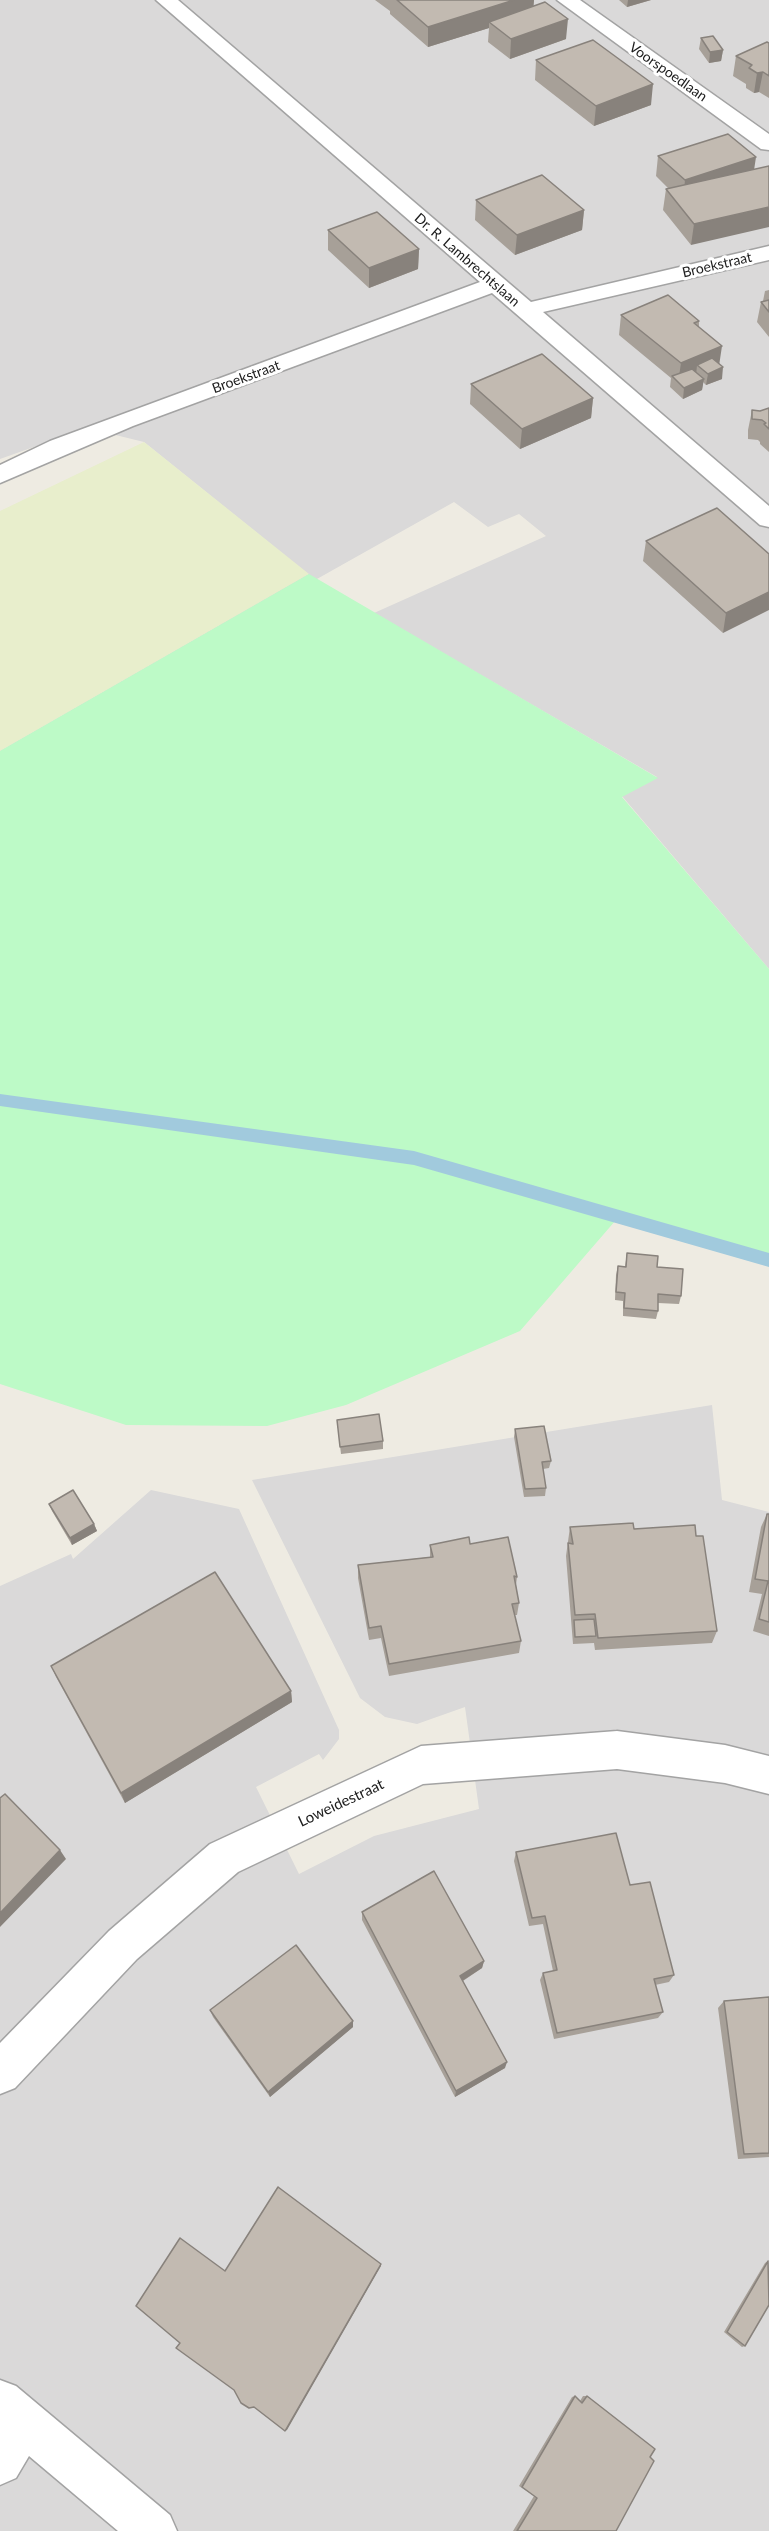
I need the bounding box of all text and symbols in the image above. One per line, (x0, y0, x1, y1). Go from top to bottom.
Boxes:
street label: Voorspoedlaan (626, 39, 710, 105)
street label: Dr. R. Lambrechtslaan (411, 210, 523, 310)
street label: Broekstraat (680, 249, 754, 281)
street label: Broekstraat (210, 357, 282, 397)
street label: Loweidestraat (295, 1775, 387, 1831)

